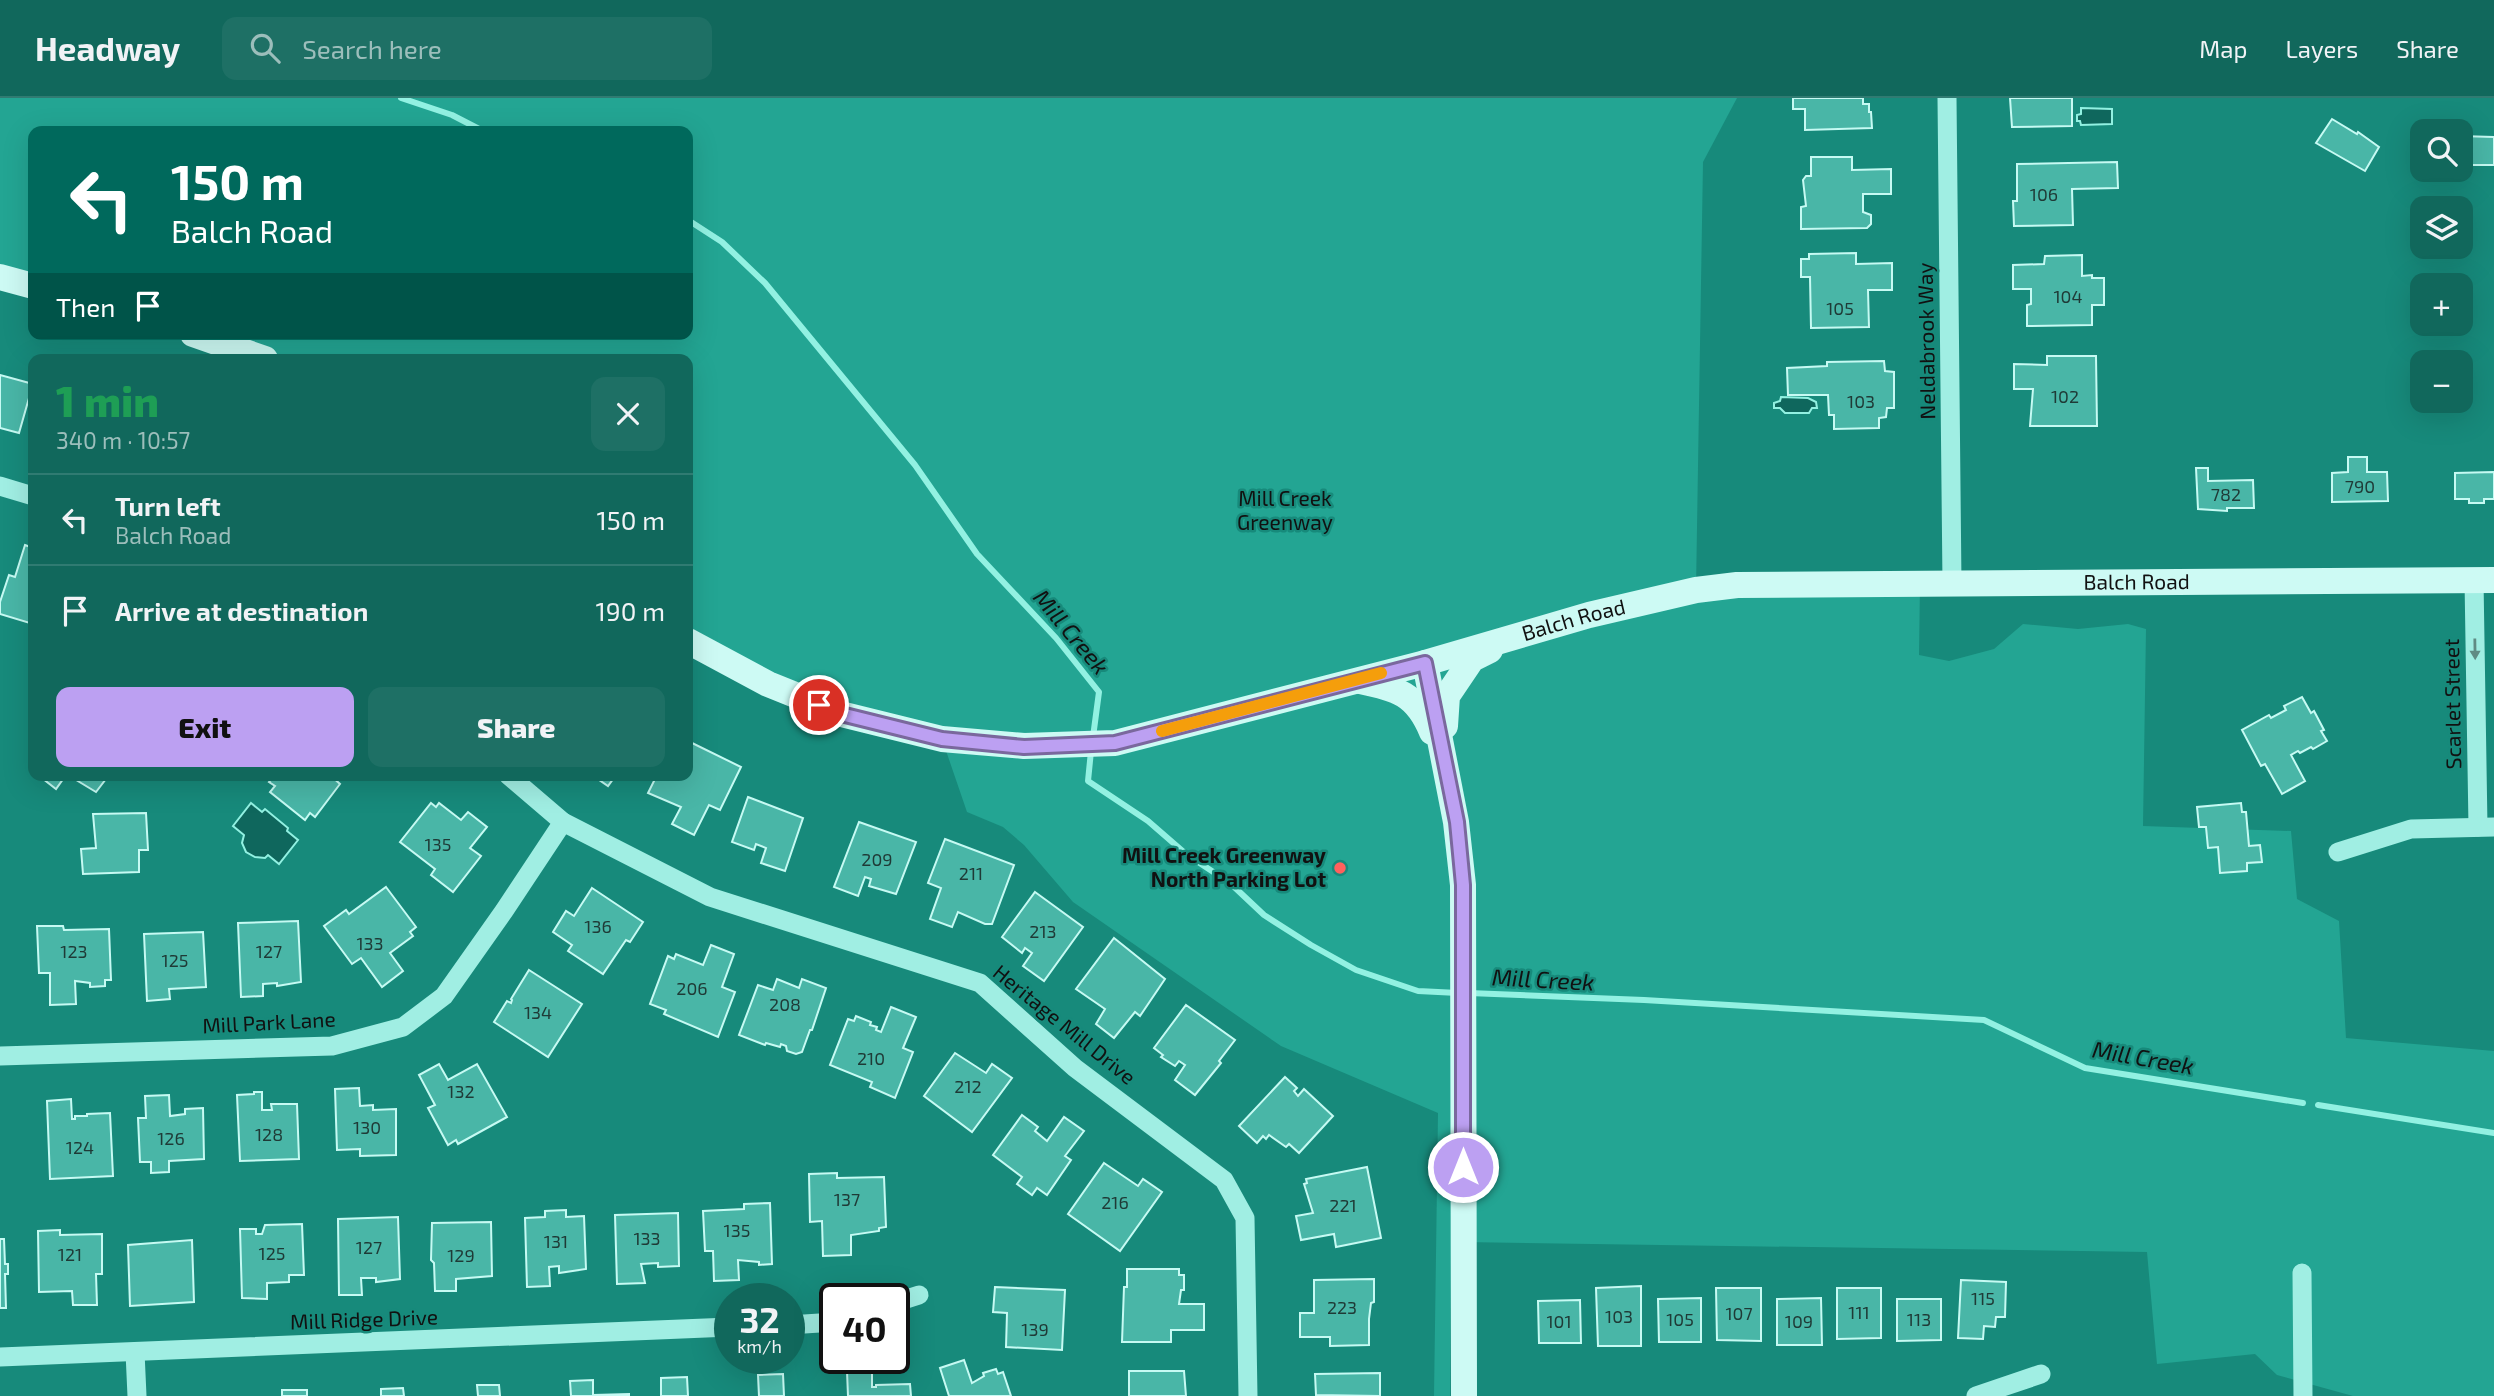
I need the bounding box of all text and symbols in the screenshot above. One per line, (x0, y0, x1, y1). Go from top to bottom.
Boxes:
search box (222, 17, 712, 80)
text: Headway (35, 28, 180, 68)
icon: search (246, 29, 284, 67)
text: Search here (302, 33, 442, 64)
text: Map (2199, 34, 2247, 63)
text: Layers (2285, 34, 2358, 63)
text: Share (2396, 34, 2459, 63)
map controls (2410, 119, 2473, 413)
button: search (2410, 119, 2473, 182)
text: 150 m (171, 151, 304, 210)
icon: left (56, 154, 147, 245)
house number: 106 (2030, 183, 2058, 205)
button: layers (2410, 196, 2473, 259)
text: Balch Road (171, 211, 333, 249)
street label: Neldabrook Way (1912, 262, 1939, 420)
button: + (2410, 273, 2473, 336)
house number: 104 (2053, 285, 2083, 307)
icon: arrive (129, 287, 167, 325)
text: Then (56, 291, 115, 322)
house number: 105 (1826, 297, 1854, 319)
button: − (2410, 350, 2473, 413)
text: 1 min (56, 375, 159, 425)
button: close (591, 377, 665, 451)
house number: 102 (2051, 385, 2079, 407)
house number: 103 (1847, 390, 1875, 412)
text: 340 m · 10:57 (56, 426, 190, 454)
house number: 790 (2345, 475, 2375, 497)
house number: 782 (2211, 483, 2241, 505)
park label: Mill Creek Greenway (1237, 485, 1333, 534)
text: Turn left (115, 490, 221, 521)
icon: left (56, 501, 94, 539)
text: 150 m (596, 504, 665, 535)
text: Balch Road (115, 521, 231, 549)
street label: Balch Road (2083, 568, 2190, 594)
water label: Mill Creek (1028, 583, 1115, 680)
icon: arrive (56, 592, 94, 630)
street label: Balch Road (1519, 593, 1628, 645)
text: Arrive at destination (115, 595, 368, 626)
text: 190 m (596, 595, 665, 626)
one-way arrow (2469, 638, 2481, 660)
street label: Scarlet Street (2438, 639, 2465, 770)
pin (789, 675, 849, 735)
icon: arrive (800, 686, 838, 724)
button: Exit (56, 687, 354, 767)
button: Share (368, 687, 665, 767)
house number: 135 (425, 833, 451, 855)
place label: Mill Creek Greenway North Parking Lot (1122, 842, 1326, 891)
house number: 209 (861, 848, 893, 870)
marker: Mill Creek Greenway North Parking Lot (1332, 860, 1348, 876)
house number: 211 (959, 862, 983, 884)
house number: 136 (584, 915, 612, 937)
house number: 213 (1029, 920, 1057, 942)
house number: 133 (356, 932, 384, 954)
house number: 123 (60, 940, 88, 962)
house number: 127 (256, 940, 282, 962)
house number: 125 (162, 949, 188, 971)
street label: Heritage Mill Drive (989, 959, 1141, 1089)
water label: Mill Creek (1491, 962, 1595, 996)
house number: 206 (676, 977, 708, 999)
house number: 208 (769, 993, 801, 1015)
house number: 134 (524, 1001, 552, 1023)
street label: Mill Park Lane (202, 1006, 336, 1037)
water label: Mill Creek (2090, 1034, 2196, 1080)
house number: 210 (857, 1047, 885, 1069)
house number: 212 (954, 1075, 982, 1097)
house number: 132 (447, 1080, 475, 1102)
house number: 130 (353, 1116, 381, 1138)
house number: 128 (255, 1123, 283, 1145)
house number: 126 (157, 1127, 185, 1149)
position arrow (1426, 1130, 1500, 1204)
house number: 124 (66, 1136, 94, 1158)
house number: 137 (834, 1188, 860, 1210)
house number: 216 (1101, 1191, 1129, 1213)
house number: 221 (1329, 1194, 1357, 1216)
house number: 135 (724, 1219, 750, 1241)
house number: 133 (633, 1227, 661, 1249)
house number: 131 (544, 1230, 568, 1252)
house number: 127 (356, 1236, 382, 1258)
house number: 125 (259, 1242, 285, 1264)
house number: 121 (58, 1243, 82, 1265)
house number: 129 (447, 1244, 475, 1266)
speed limit sign: 40 (819, 1283, 910, 1374)
house number: 115 (1971, 1287, 1995, 1309)
house number: 223 (1327, 1296, 1357, 1318)
text: 32 (739, 1298, 780, 1340)
house number: 111 (1848, 1301, 1870, 1323)
house number: 107 (1725, 1302, 1753, 1324)
street label: Mill Ridge Drive (290, 1303, 438, 1334)
house number: 103 (1605, 1305, 1633, 1327)
house number: 105 (1666, 1308, 1694, 1330)
house number: 113 (1907, 1308, 1931, 1330)
house number: 101 (1546, 1310, 1572, 1332)
house number: 109 (1785, 1310, 1813, 1332)
house number: 139 (1021, 1318, 1049, 1340)
text: km/h (737, 1335, 782, 1357)

